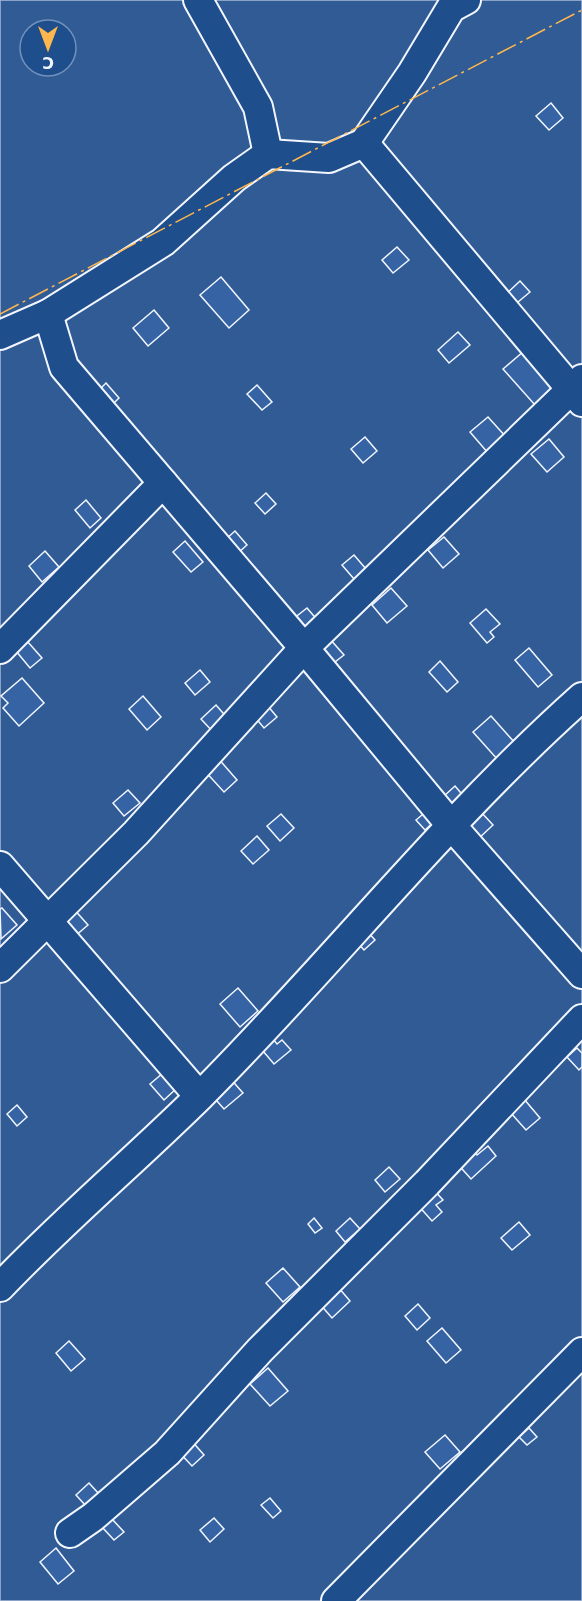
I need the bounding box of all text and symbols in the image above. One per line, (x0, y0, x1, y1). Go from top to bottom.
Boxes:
north arrow (18, 18, 78, 78)
text: С (42, 53, 54, 72)

